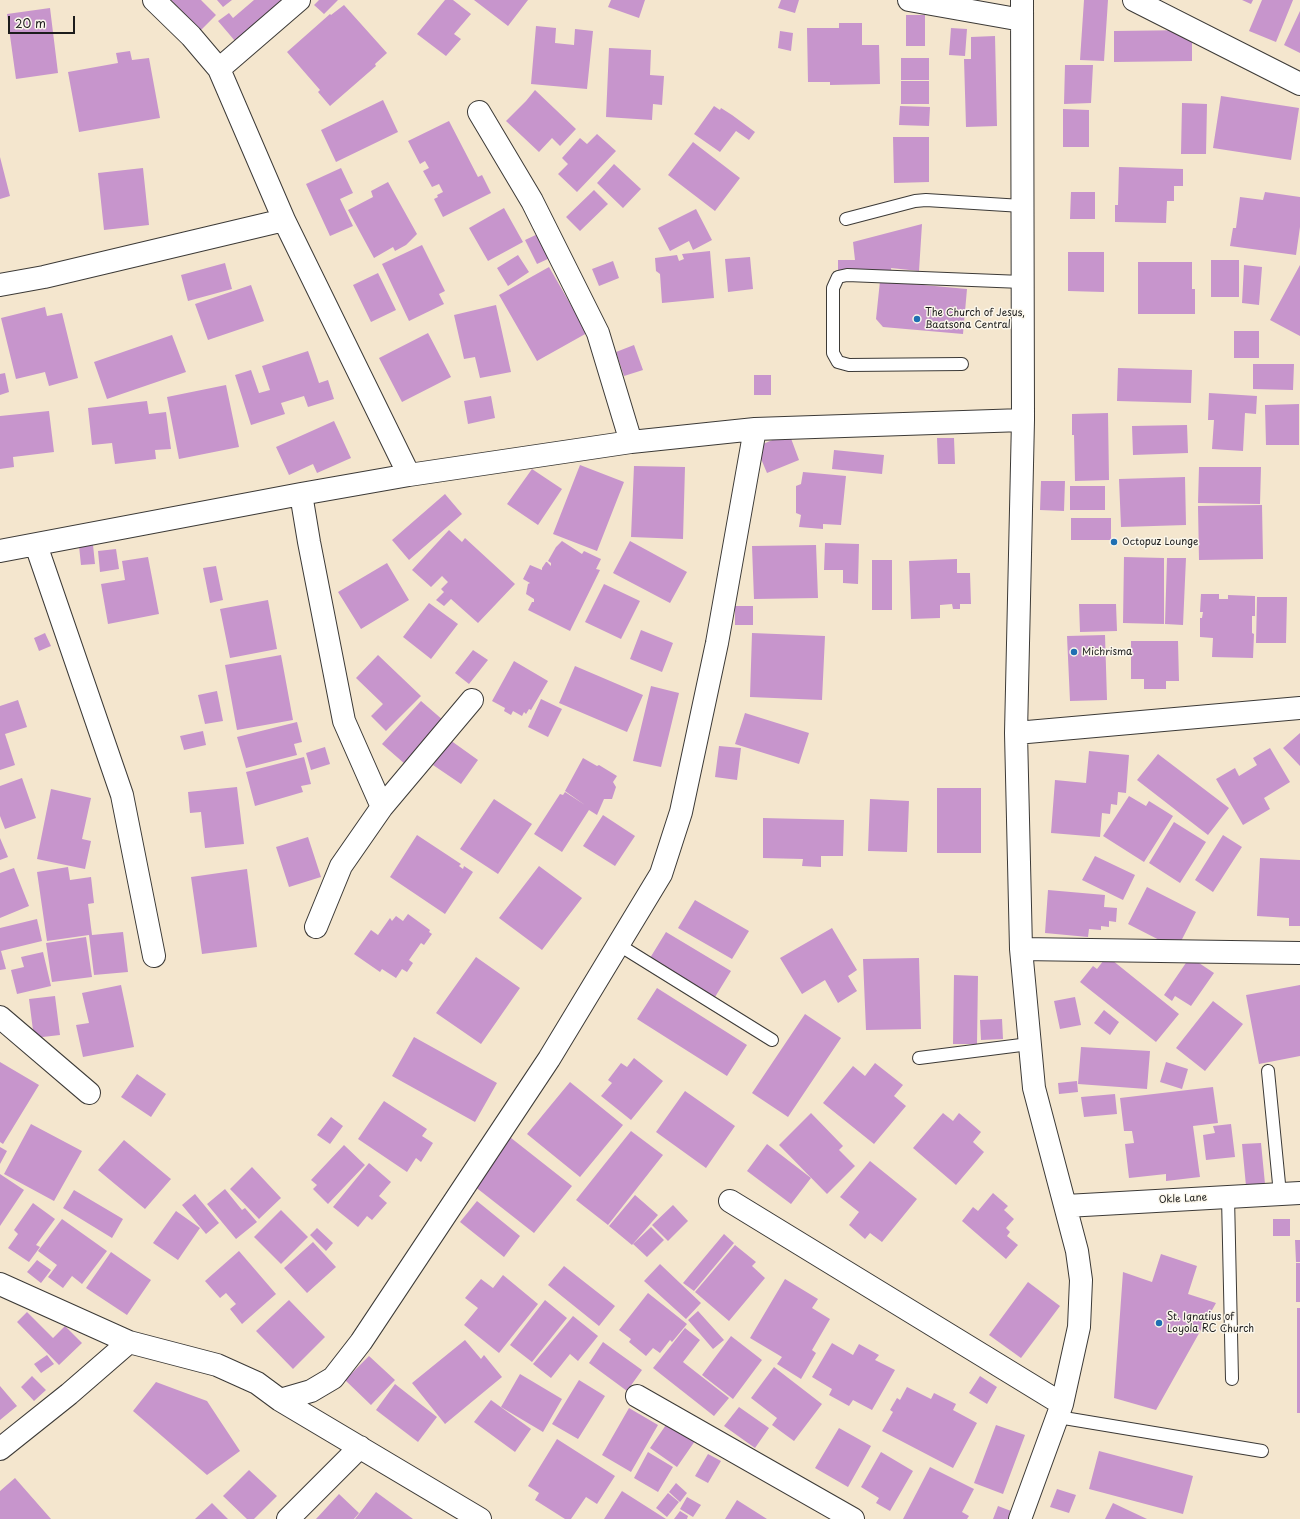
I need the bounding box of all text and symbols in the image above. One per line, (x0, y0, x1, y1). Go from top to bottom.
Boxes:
scale bar (10, 8, 77, 34)
text: 20 m (15, 14, 46, 32)
place label: The Church of Jesus, Baatsona Central (925, 307, 1025, 330)
marker: The Church of Jesus, Baatsona Central (912, 314, 922, 324)
place label: Octopuz Lounge (1122, 536, 1198, 548)
marker: Octopuz Lounge (1109, 537, 1119, 547)
place label: Michrisma (1082, 646, 1132, 658)
marker: Michrisma (1069, 647, 1079, 657)
street label: Okle Lane (1158, 1192, 1208, 1206)
place label: St. Ignatius of Loyola RC Church (1167, 1311, 1254, 1334)
marker: St. Ignatius of Loyola RC Church (1154, 1318, 1164, 1328)

